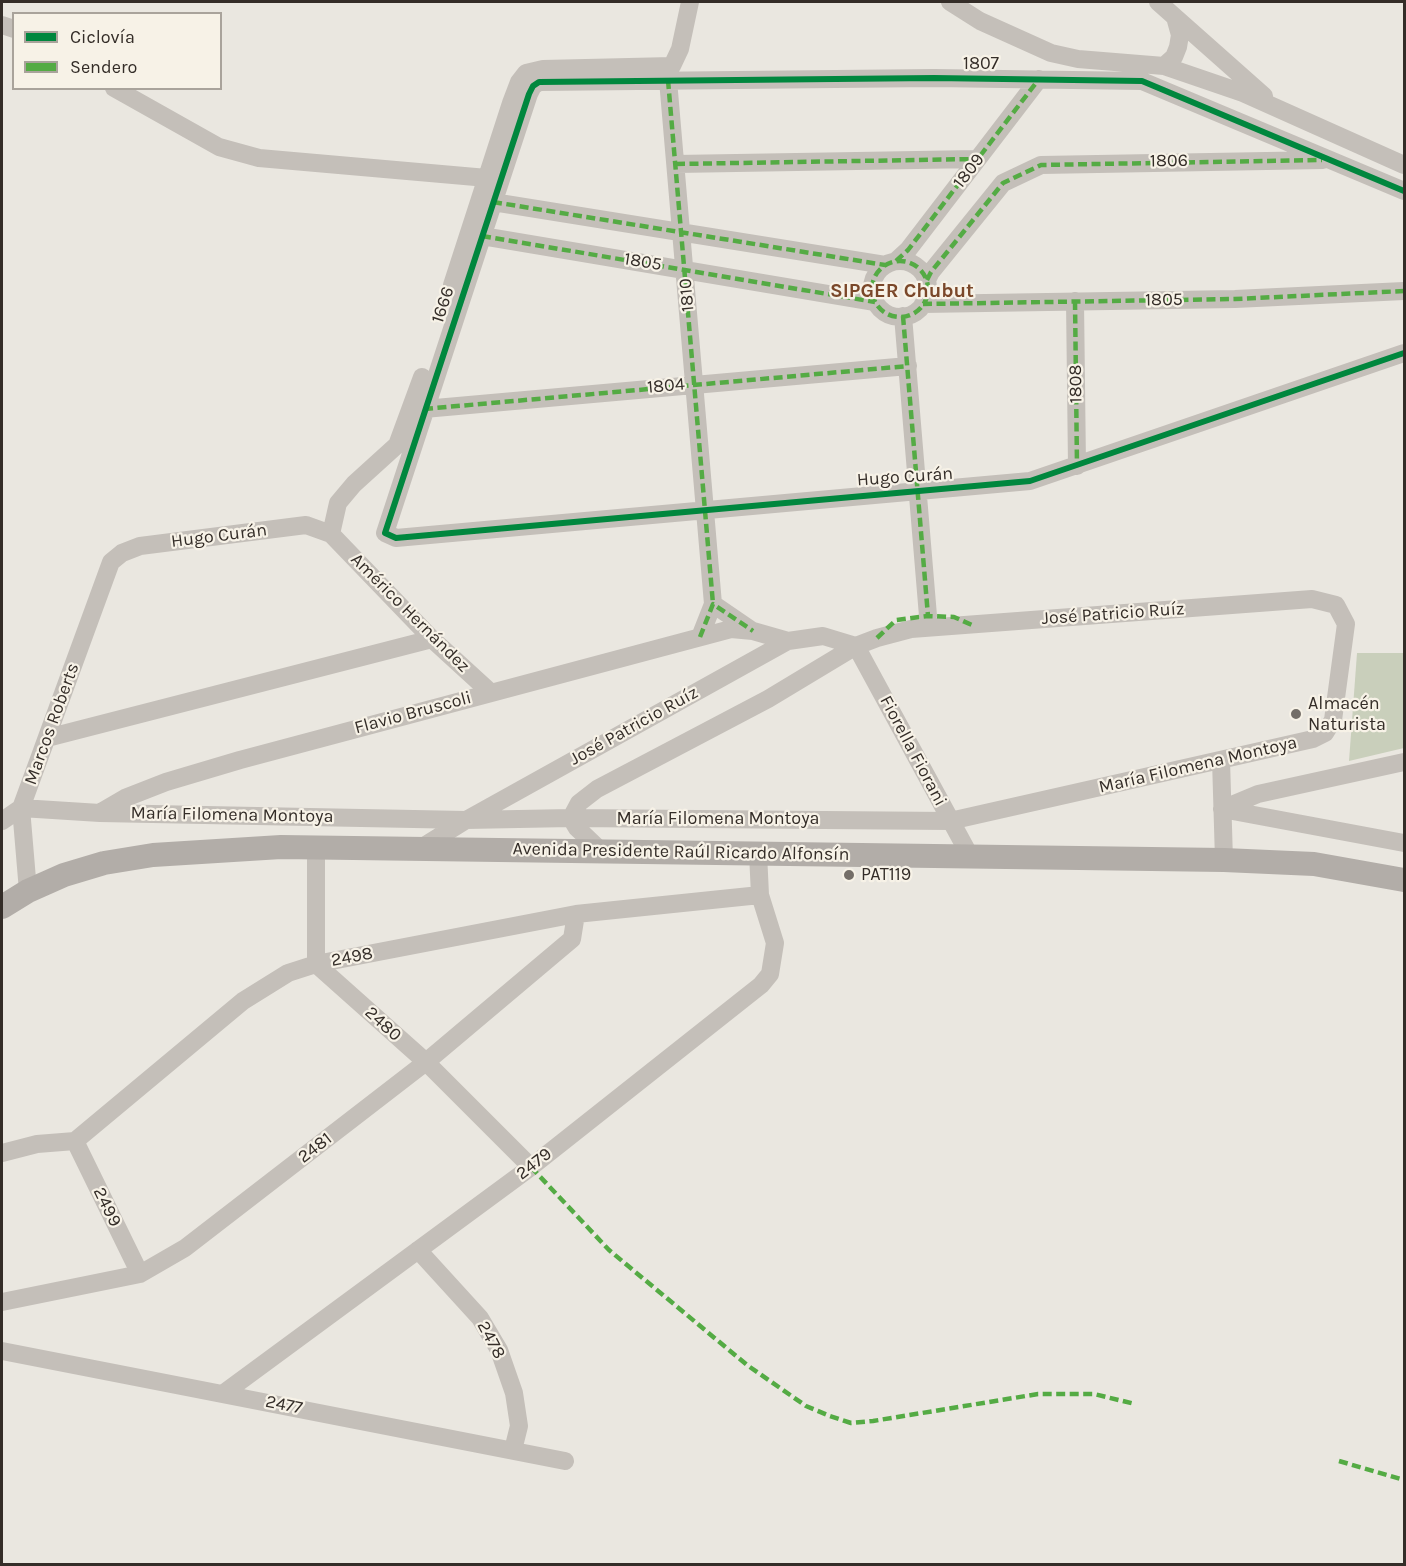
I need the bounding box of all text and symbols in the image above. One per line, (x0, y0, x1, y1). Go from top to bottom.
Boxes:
legend (12, 12, 222, 90)
text: Ciclovía (70, 26, 135, 48)
street label: 1807 (963, 53, 999, 75)
text: Sendero (70, 56, 137, 78)
street label: 1809 (949, 149, 989, 193)
street label: 1806 (1150, 150, 1188, 172)
street label: 1805 (623, 248, 663, 276)
street label: 1810 (675, 277, 699, 313)
district label: SIPGER Chubut (830, 279, 974, 303)
street label: 1666 (427, 284, 459, 326)
street label: 1805 (1145, 289, 1183, 311)
street label: 1808 (1065, 364, 1087, 404)
street label: 1804 (646, 374, 686, 398)
street label: Hugo Curán (856, 463, 954, 491)
street label: Hugo Curán (170, 519, 268, 553)
street label: Américo Hernández (346, 549, 474, 677)
street label: José Patricio Ruíz (1041, 598, 1185, 630)
street label: Marcos Roberts (20, 660, 84, 788)
street label: José Patricio Ruíz (566, 682, 702, 770)
street label: Flavio Bruscoli (352, 687, 474, 739)
street label: Fiorella Fiorani (875, 692, 951, 810)
place label: Almacén Naturista (1308, 693, 1386, 736)
marker: Almacén Naturista (1289, 707, 1303, 721)
street label: María Filomena Montoya (1097, 732, 1299, 798)
street label: María Filomena Montoya (130, 802, 334, 828)
street label: María Filomena Montoya (617, 808, 819, 830)
street label: Avenida Presidente Raúl Ricardo Alfonsín (512, 838, 850, 866)
place label: PAT119 (861, 864, 911, 886)
marker: PAT119 (842, 868, 856, 882)
street label: 2498 (329, 942, 375, 972)
street label: 2480 (360, 1002, 406, 1046)
street label: 2481 (294, 1128, 336, 1168)
street label: 2479 (512, 1143, 556, 1185)
street label: 2499 (88, 1184, 126, 1230)
street label: 2478 (472, 1317, 510, 1363)
street label: 2477 (264, 1391, 304, 1419)

